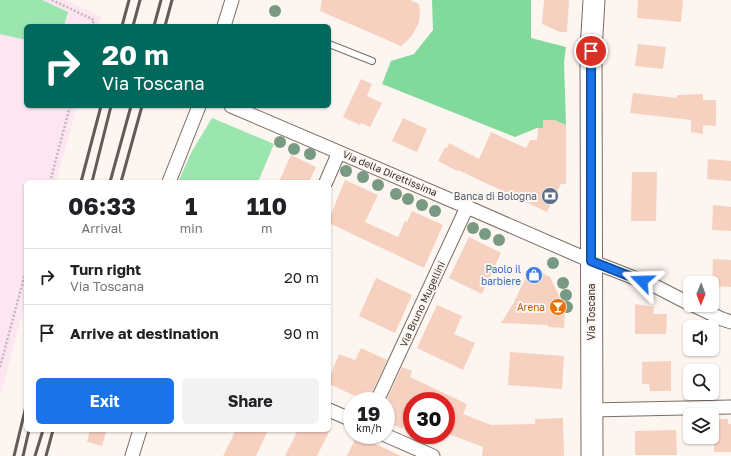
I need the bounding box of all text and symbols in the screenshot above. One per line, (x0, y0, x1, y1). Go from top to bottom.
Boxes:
pin (574, 34, 608, 68)
text: 20 m (102, 38, 169, 71)
icon: right (36, 40, 88, 92)
icon: arrive (580, 40, 602, 62)
text: Via Toscana (102, 72, 205, 94)
street label: Via della Direttissima (341, 148, 439, 198)
bank icon: Banca di Bologna (540, 186, 560, 206)
place label: Banca di Bologna (454, 190, 537, 202)
text: 06:33 (68, 191, 136, 220)
text: 1 (185, 191, 197, 220)
text: 110 (247, 191, 287, 220)
text: Arrival (82, 220, 122, 236)
text: min (180, 220, 203, 236)
text: m (261, 220, 273, 236)
street label: Via Bruno Mugellini (397, 259, 447, 349)
text: Turn right (70, 260, 141, 278)
position arrow (621, 260, 663, 302)
place label: Paolo il barbiere (481, 263, 521, 287)
shop icon: Paolo il barbiere (524, 265, 544, 285)
icon: right (36, 266, 58, 288)
text: 20 m (284, 268, 319, 286)
north arrow (683, 276, 719, 312)
map controls (683, 276, 719, 444)
text: Via Toscana (70, 278, 144, 294)
street label: Via Toscana (585, 283, 597, 341)
bar icon: Arena (548, 297, 568, 317)
place label: Arena (517, 301, 545, 313)
button: sound (683, 320, 719, 356)
icon: arrive (36, 322, 58, 344)
text: Arrive at destination (70, 324, 219, 342)
text: 90 m (284, 324, 319, 342)
button: search (683, 364, 719, 400)
button: Exit (36, 378, 174, 424)
button: Share (182, 378, 319, 424)
speed limit sign: 30 (403, 392, 455, 444)
text: 19 (357, 401, 380, 425)
button: layers (683, 408, 719, 444)
text: km/h (356, 422, 382, 434)

